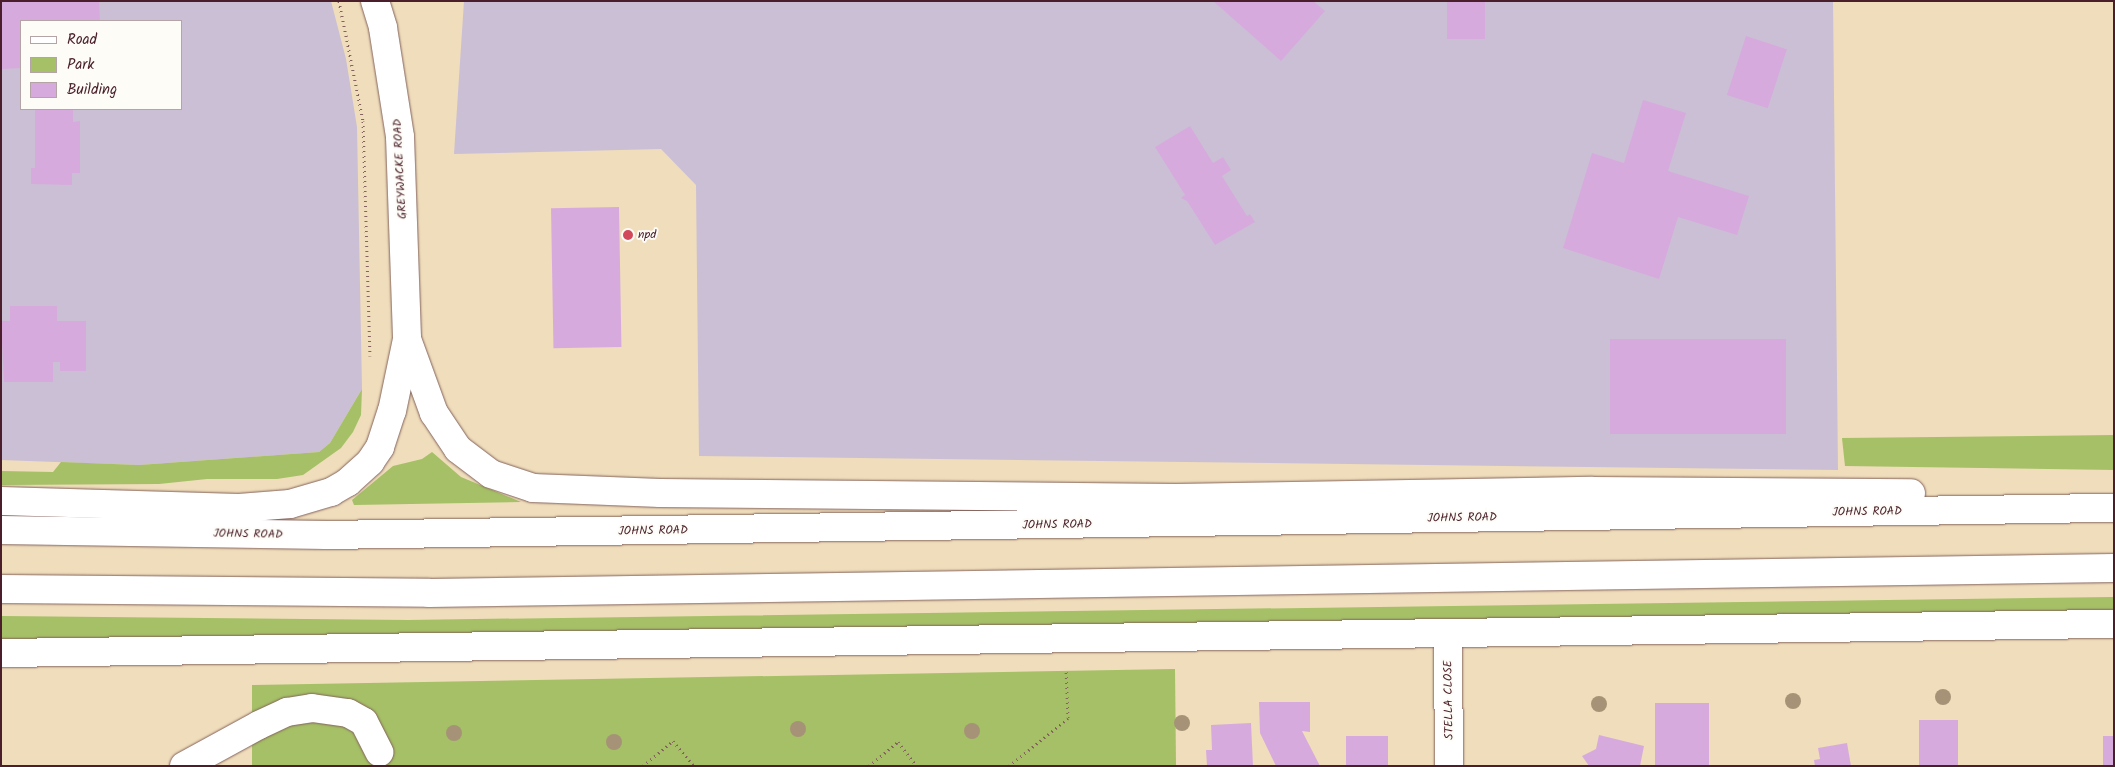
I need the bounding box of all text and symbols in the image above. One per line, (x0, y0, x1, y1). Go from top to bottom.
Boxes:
legend (20, 20, 182, 110)
text: Road (67, 28, 97, 52)
text: Park (67, 53, 94, 77)
text: Building (67, 78, 117, 102)
street label: GREYWACKE ROAD (390, 118, 410, 220)
place label: npd (638, 228, 656, 242)
marker: npd (622, 229, 634, 241)
street label: JOHNS ROAD (1832, 504, 1902, 520)
street label: JOHNS ROAD (1427, 510, 1497, 526)
street label: JOHNS ROAD (1022, 517, 1092, 533)
street label: JOHNS ROAD (618, 523, 688, 539)
street label: JOHNS ROAD (213, 526, 283, 542)
street label: STELLA CLOSE (1441, 660, 1457, 740)

